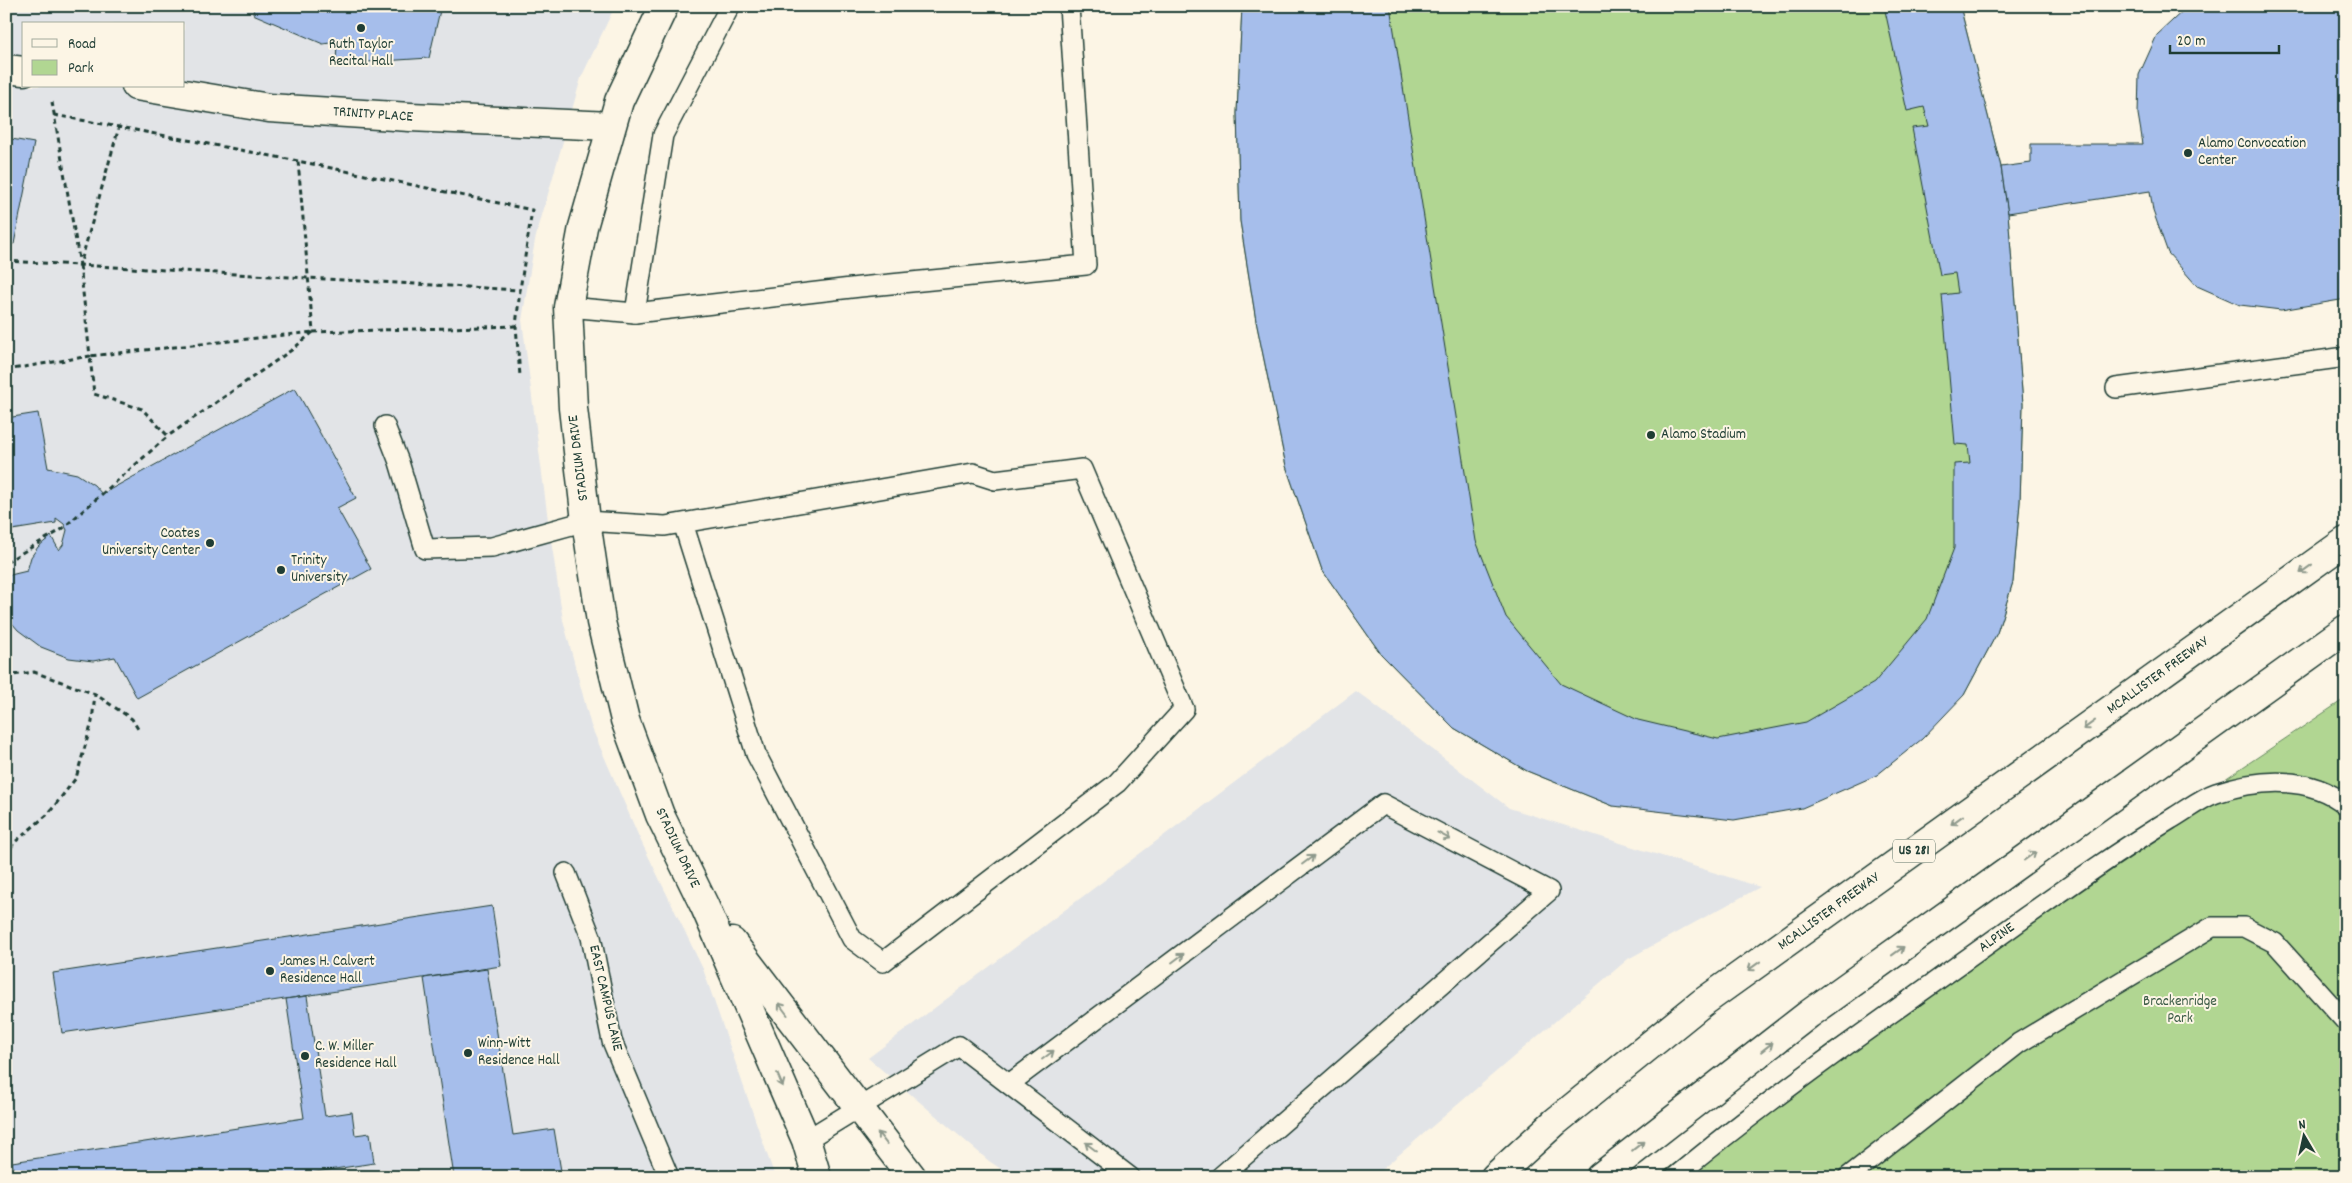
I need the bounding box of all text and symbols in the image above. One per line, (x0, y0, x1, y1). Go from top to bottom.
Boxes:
legend (22, 22, 185, 88)
marker: Ruth Taylor Recital Hall (355, 22, 367, 34)
scale bar (2170, 22, 2278, 54)
text: 20 m (2177, 31, 2205, 53)
text: Road (68, 34, 96, 56)
place label: Ruth Taylor Recital Hall (329, 34, 394, 73)
text: Park (68, 58, 94, 80)
street label: TRINITY PLACE (332, 101, 414, 129)
place label: Alamo Convocation Center (2198, 133, 2306, 172)
marker: Alamo Convocation Center (2182, 147, 2194, 159)
street label: STADIUM DRIVE (563, 414, 595, 502)
place label: Alamo Stadium (1661, 424, 1746, 446)
marker: Alamo Stadium (1645, 429, 1657, 441)
place label: Coates University Center (102, 523, 200, 562)
marker: Coates University Center (204, 537, 216, 549)
place label: Trinity University (291, 550, 348, 589)
marker: Trinity University (275, 564, 287, 576)
one-way arrow (2299, 564, 2313, 574)
street label: MCALLISTER FREEWAY (2102, 631, 2214, 721)
one-way arrow (2082, 720, 2096, 730)
street label: STADIUM DRIVE (649, 804, 705, 892)
one-way arrow (1950, 815, 1964, 825)
one-way arrow (1437, 831, 1452, 841)
road number: US 281 (1893, 839, 1935, 862)
one-way arrow (2023, 851, 2037, 861)
one-way arrow (1301, 855, 1315, 865)
street label: MCALLISTER FREEWAY (1773, 867, 1885, 957)
street label: ALPINE (1974, 917, 2020, 959)
street label: EAST CAMPUS LANE (582, 943, 628, 1053)
one-way arrow (1891, 945, 1904, 956)
place label: James H. Calvert Residence Hall (280, 951, 375, 990)
one-way arrow (1171, 952, 1184, 963)
one-way arrow (1747, 961, 1761, 971)
marker: James H. Calvert Residence Hall (264, 965, 276, 977)
park label: Brackenridge Park (2143, 991, 2217, 1030)
one-way arrow (778, 1003, 789, 1016)
place label: Winn-Witt Residence Hall (478, 1033, 560, 1072)
place label: C. W. Miller Residence Hall (315, 1036, 397, 1075)
one-way arrow (1760, 1041, 1773, 1052)
marker: Winn-Witt Residence Hall (462, 1047, 474, 1059)
marker: C. W. Miller Residence Hall (299, 1050, 311, 1062)
one-way arrow (1041, 1050, 1055, 1060)
one-way arrow (776, 1072, 785, 1087)
north arrow (2280, 1110, 2330, 1160)
text: N (2297, 1115, 2307, 1136)
one-way arrow (877, 1132, 888, 1145)
one-way arrow (1631, 1141, 1645, 1151)
one-way arrow (1084, 1142, 1098, 1152)

